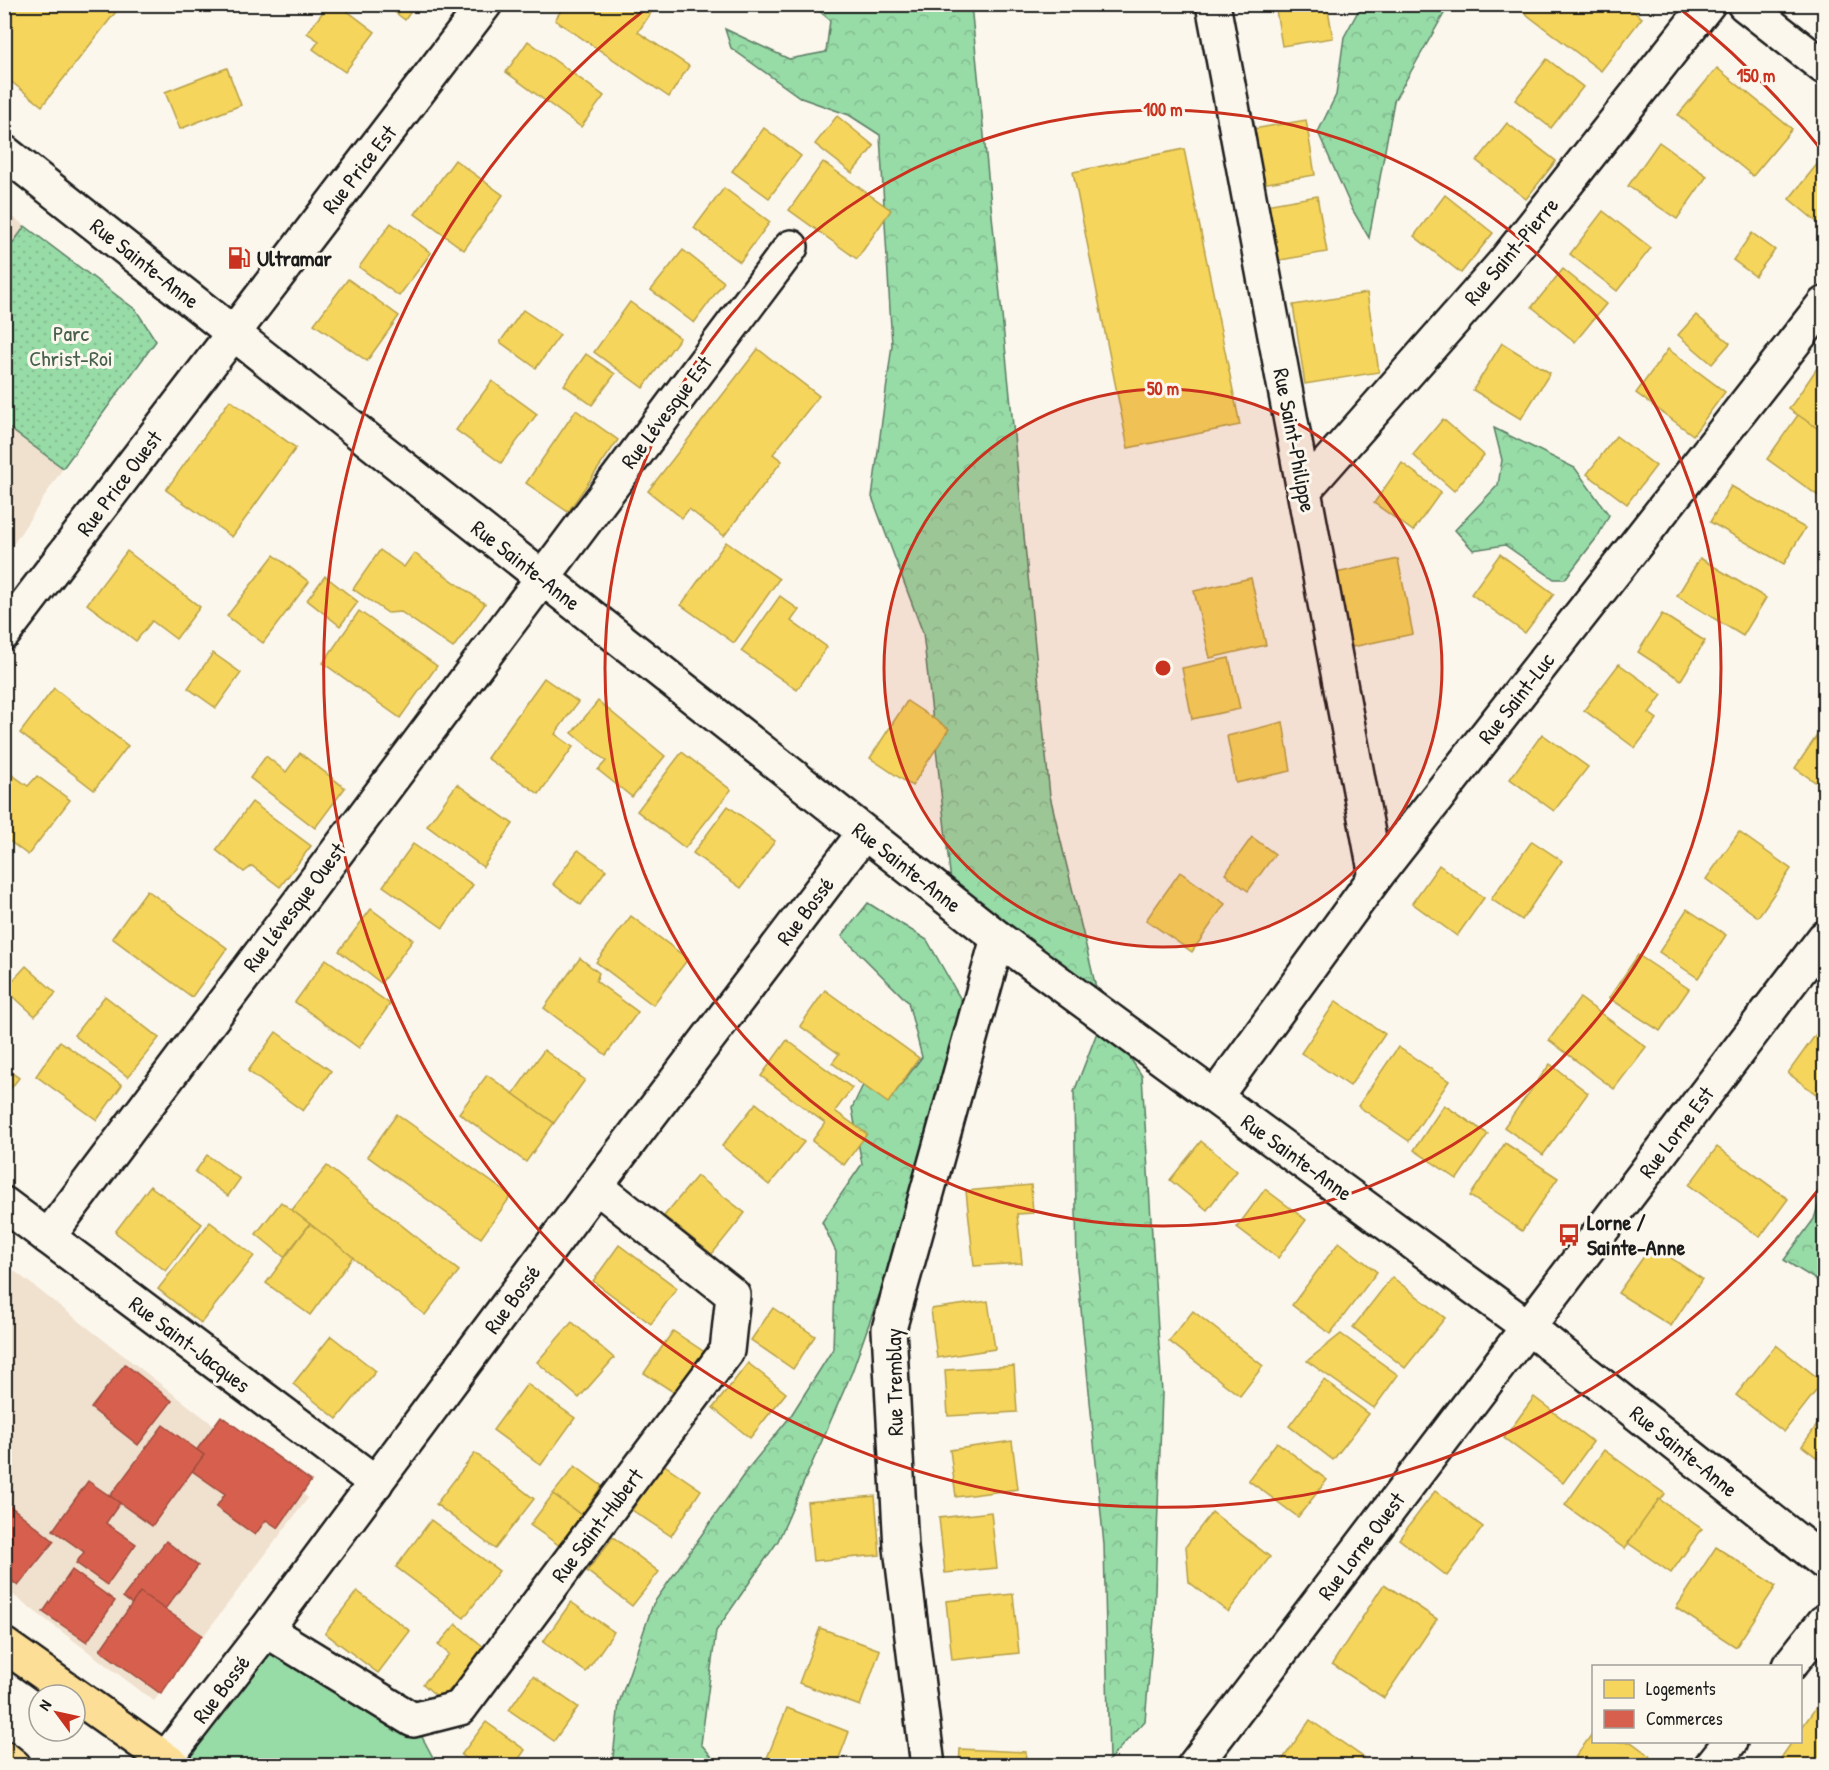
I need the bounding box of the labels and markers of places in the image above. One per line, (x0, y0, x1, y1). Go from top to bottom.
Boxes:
place label: Ultramar (257, 243, 332, 273)
fuel station icon: Ultramar (226, 245, 252, 271)
centre of rings (1153, 658, 1173, 678)
place label: Lorne / Sainte-Anne (1587, 1207, 1685, 1262)
bus stop icon: Lorne / Sainte-Anne (1556, 1222, 1582, 1248)

